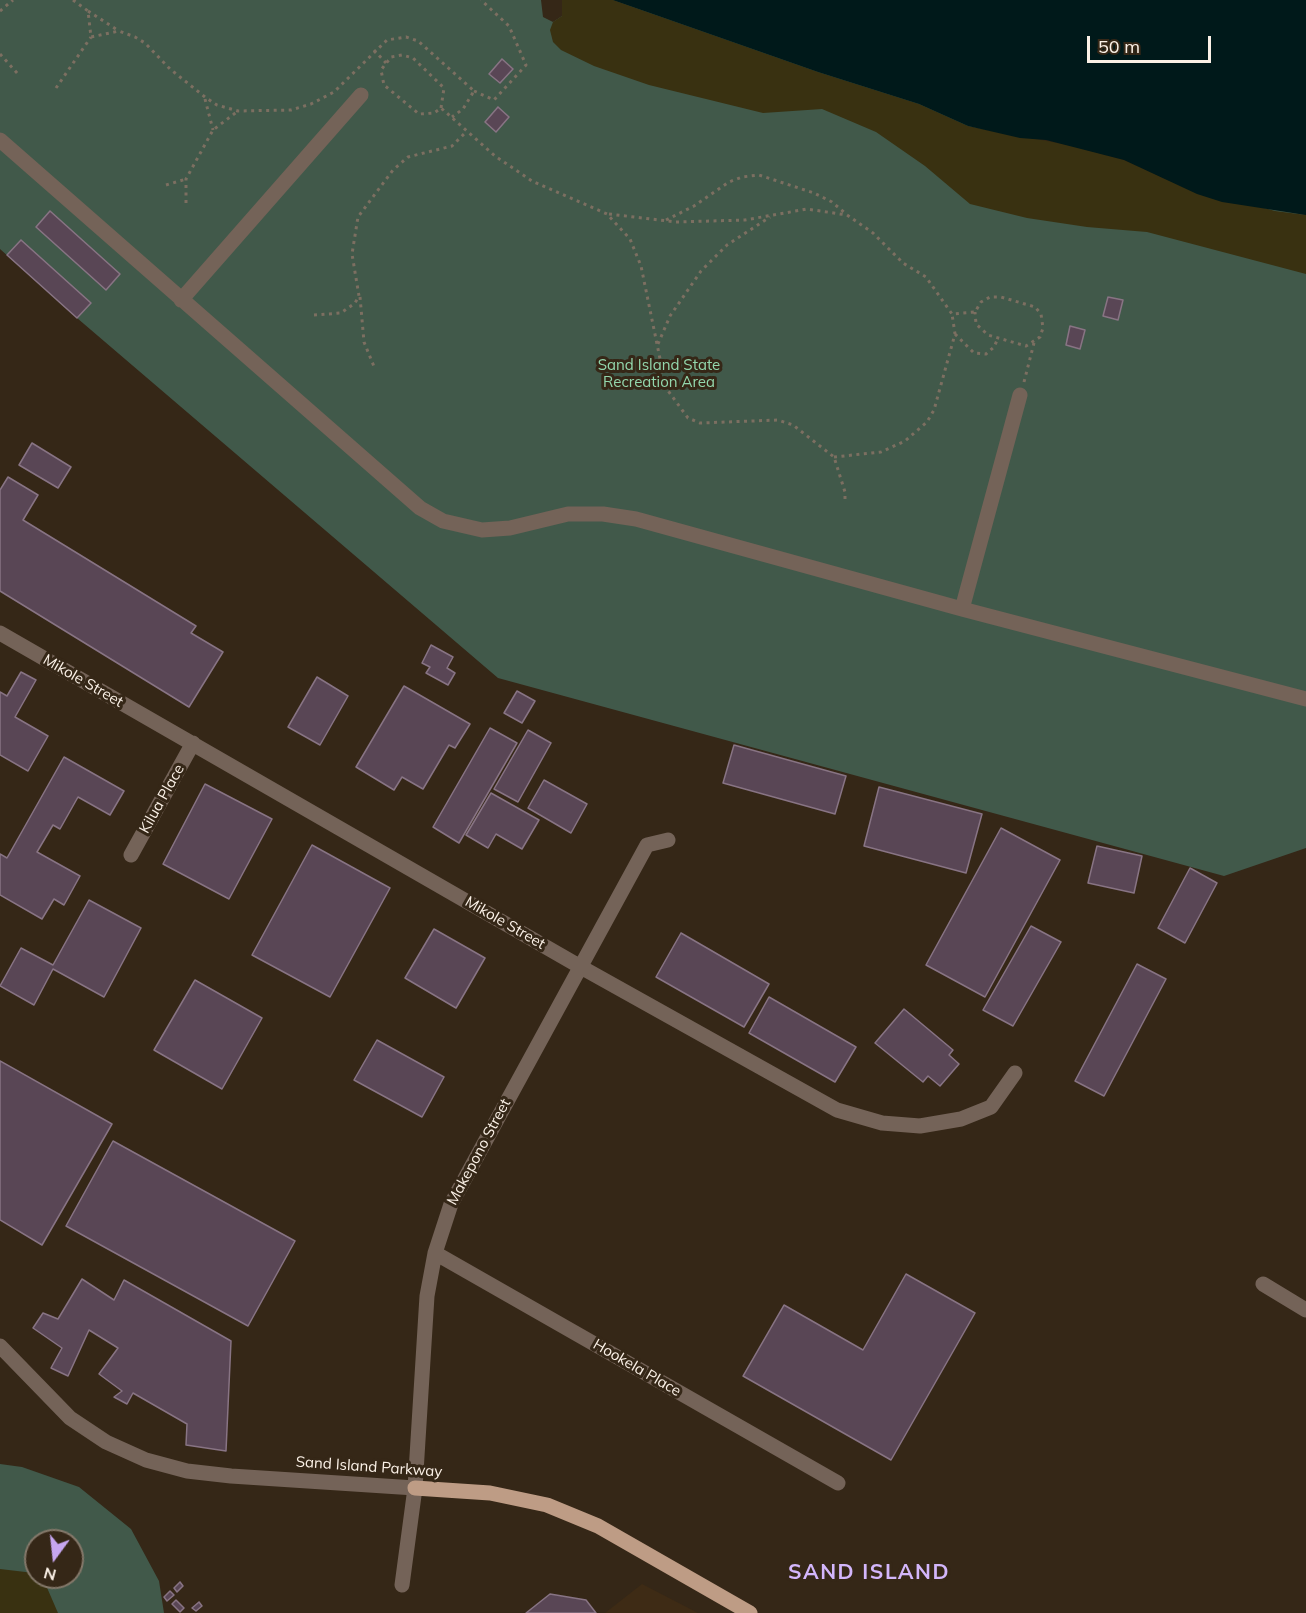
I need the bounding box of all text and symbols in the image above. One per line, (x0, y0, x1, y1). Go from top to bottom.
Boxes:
scale bar (1090, 24, 1214, 62)
text: 50 m (1098, 35, 1140, 58)
park label: Sand Island State Recreation Area (598, 356, 720, 391)
street label: Mikole Street (40, 651, 126, 711)
street label: Kilua Place (136, 761, 188, 837)
street label: Mikole Street (462, 893, 548, 953)
street label: Makepono Street (443, 1096, 515, 1208)
street label: Hookela Place (590, 1336, 684, 1400)
street label: Sand Island Parkway (295, 1453, 443, 1481)
north arrow (24, 1529, 84, 1589)
district label: SAND ISLAND (788, 1560, 950, 1586)
text: N (41, 1563, 58, 1586)

